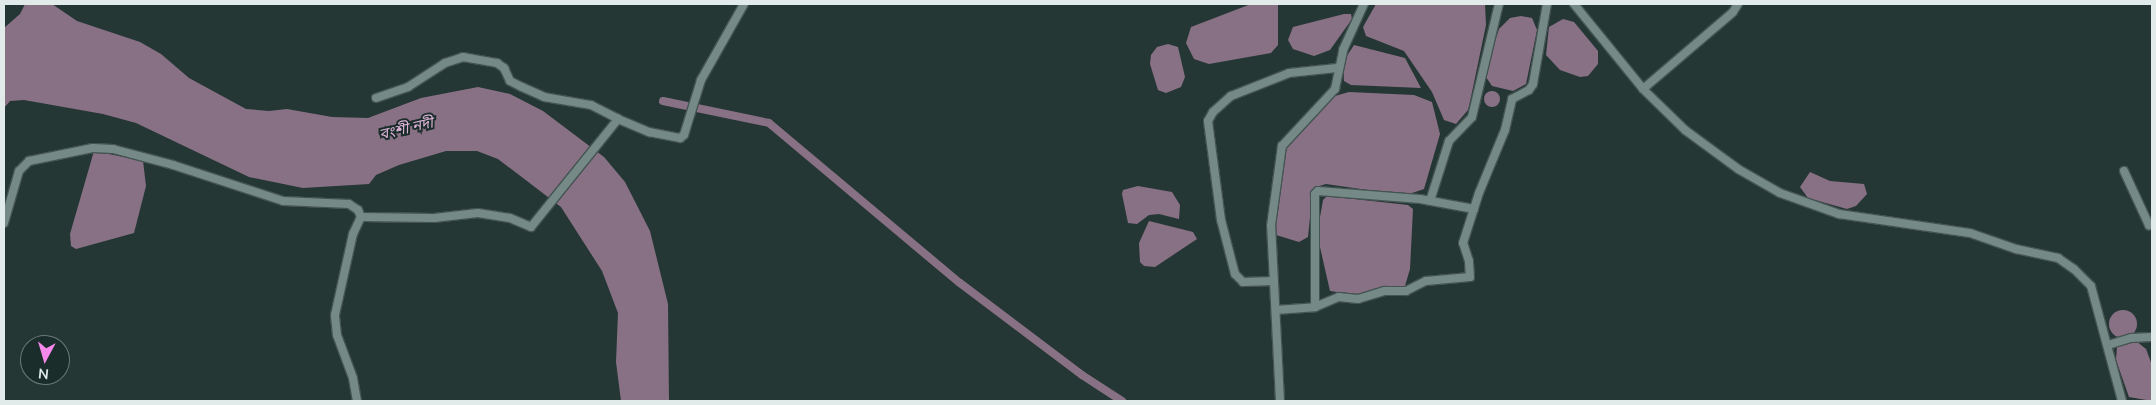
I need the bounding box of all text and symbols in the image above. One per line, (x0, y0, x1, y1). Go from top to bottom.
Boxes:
water label: বংশী নদী (377, 113, 435, 143)
north arrow (20, 335, 70, 385)
text: N (37, 364, 50, 383)

